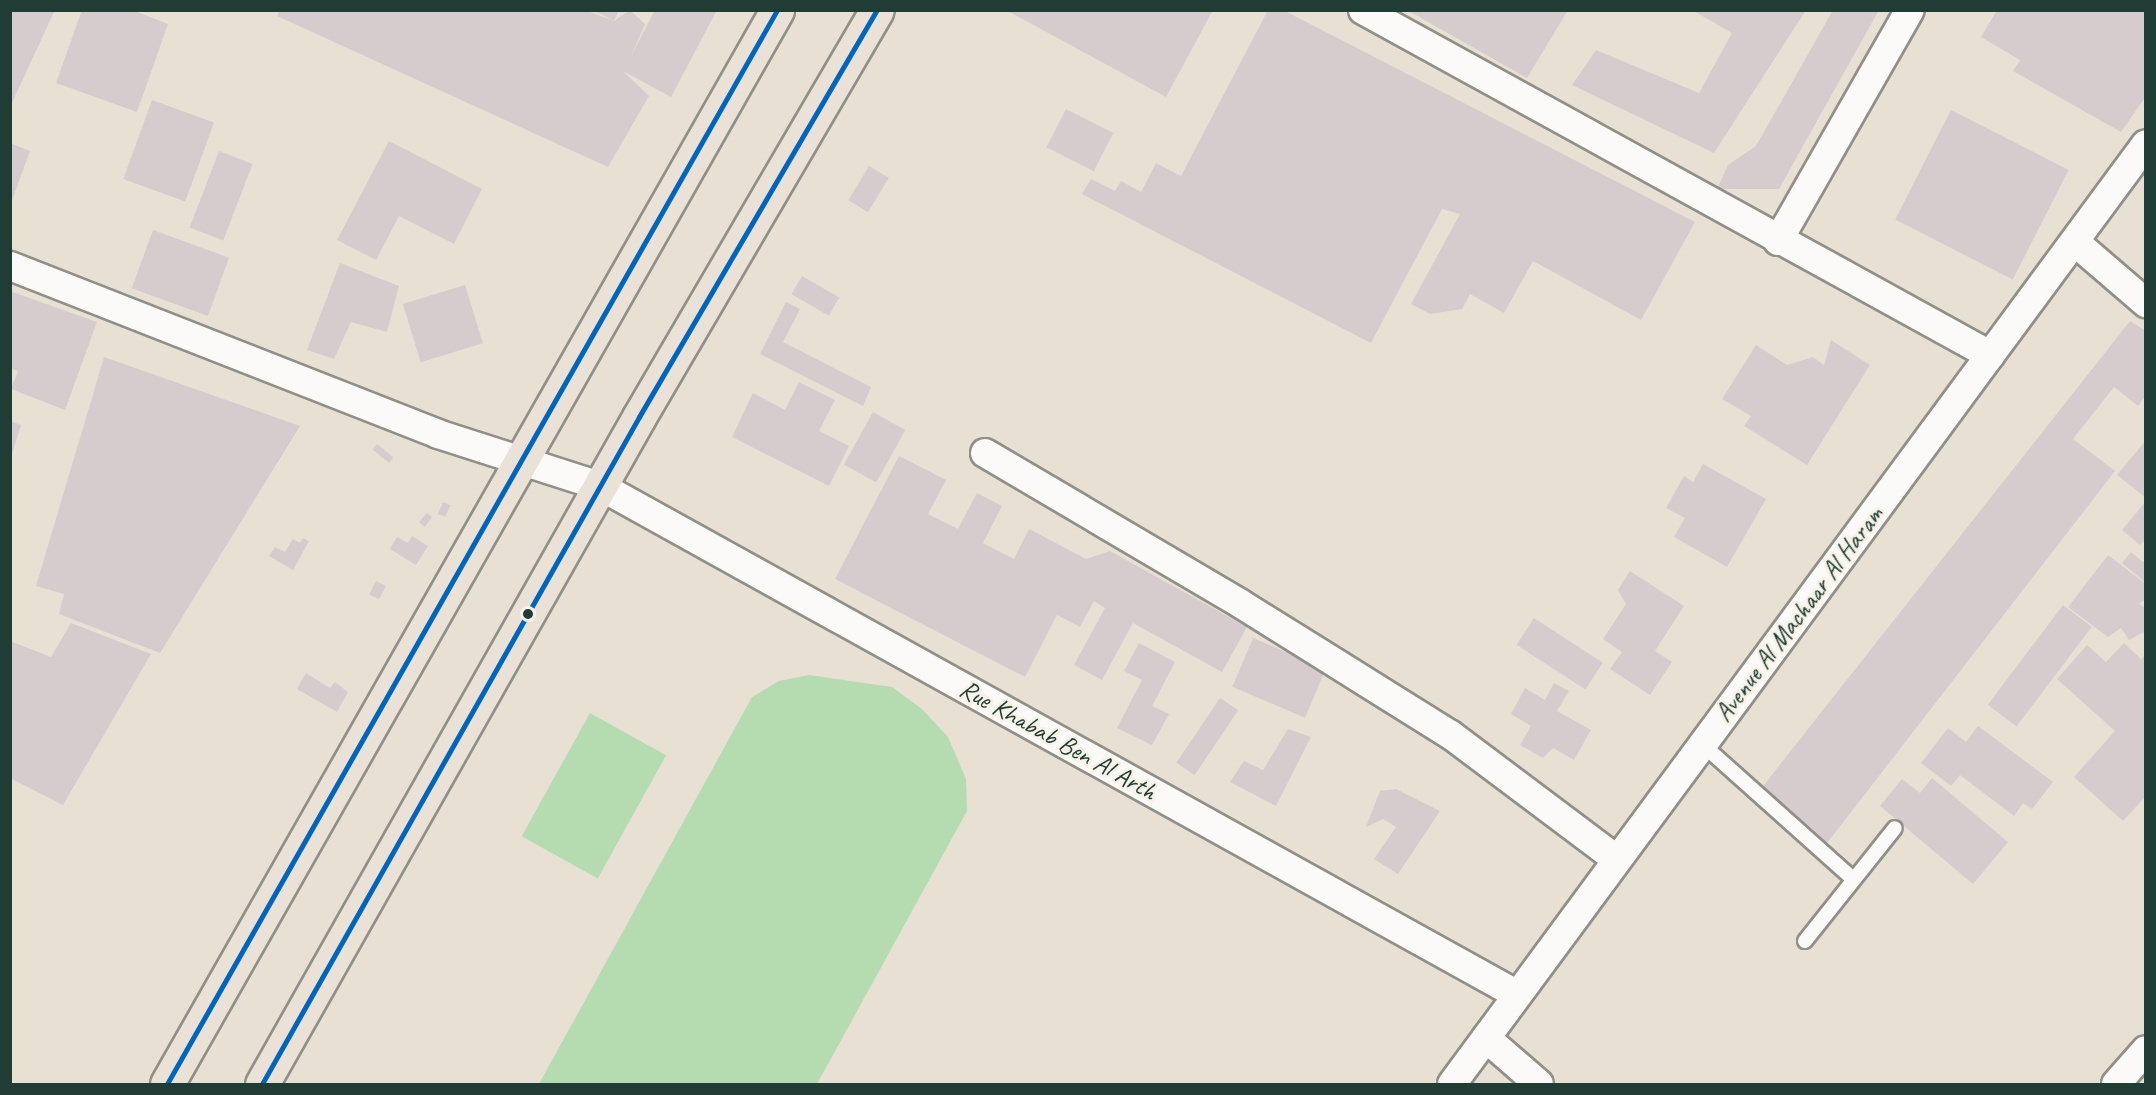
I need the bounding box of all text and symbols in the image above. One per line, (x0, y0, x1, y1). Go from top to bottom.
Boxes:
street label: Avenue Al Machaar Al Haram (1707, 500, 1891, 728)
unlabelled marker (522, 608, 534, 620)
street label: Rue Khabab Ben Al Arth (954, 673, 1162, 807)

